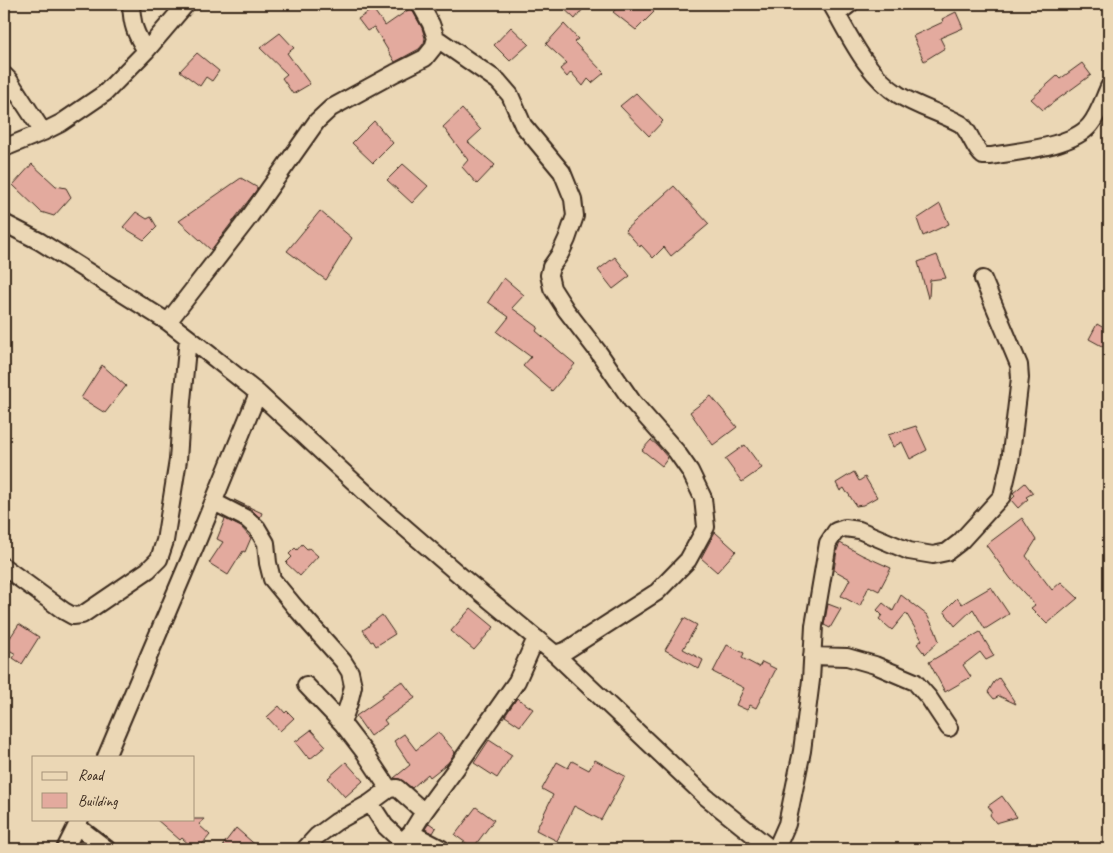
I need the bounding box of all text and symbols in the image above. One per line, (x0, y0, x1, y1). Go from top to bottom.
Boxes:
legend (32, 756, 195, 820)
text: Road (78, 766, 105, 785)
text: Building (78, 792, 118, 811)

